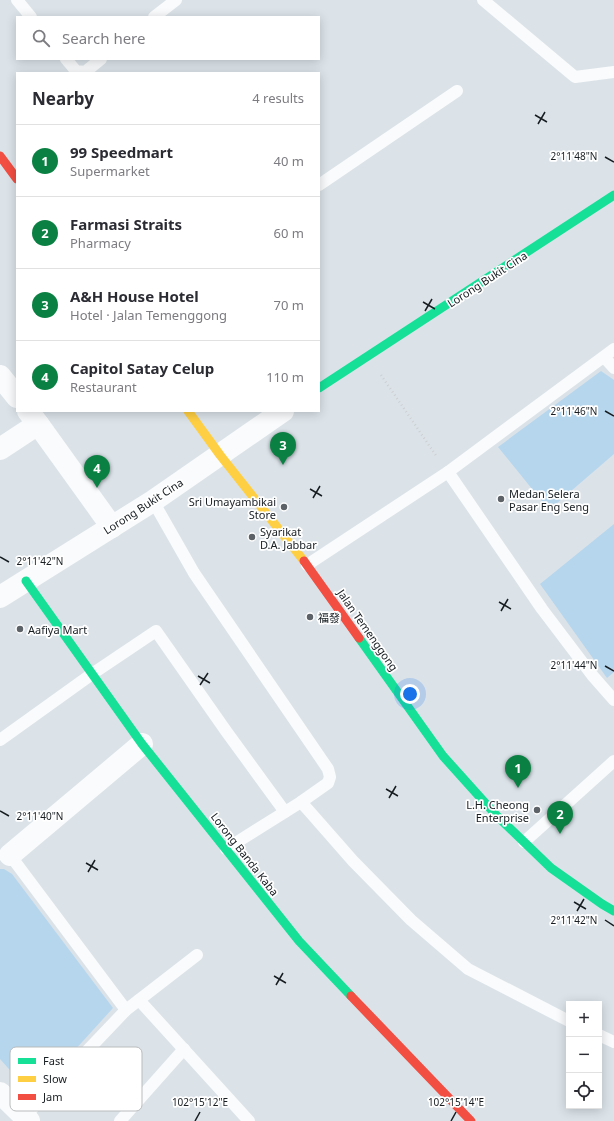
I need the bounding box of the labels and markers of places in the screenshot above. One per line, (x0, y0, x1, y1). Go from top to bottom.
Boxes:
pin: 3 (270, 432, 296, 465)
pin: 4 (84, 455, 110, 488)
place label: Medan Selera Pasar Eng Seng (509, 486, 589, 514)
place label: Sri Umayambikai Store (189, 494, 276, 522)
marker: Medan Selera Pasar Eng Seng (496, 494, 506, 504)
marker: Sri Umayambikai Store (279, 502, 289, 512)
place label: Syarikat D.A. Jabbar (260, 524, 317, 552)
marker: Syarikat D.A. Jabbar (247, 532, 257, 542)
place label: 福發 (318, 610, 340, 625)
marker: 福發 (305, 612, 315, 622)
place label: Aafiya Mart (28, 622, 87, 637)
marker: Aafiya Mart (15, 624, 25, 634)
pin: 1 (505, 755, 531, 788)
place label: L.H. Cheong Enterprise (466, 797, 529, 825)
pin: 2 (547, 801, 573, 834)
marker: L.H. Cheong Enterprise (532, 805, 542, 815)

